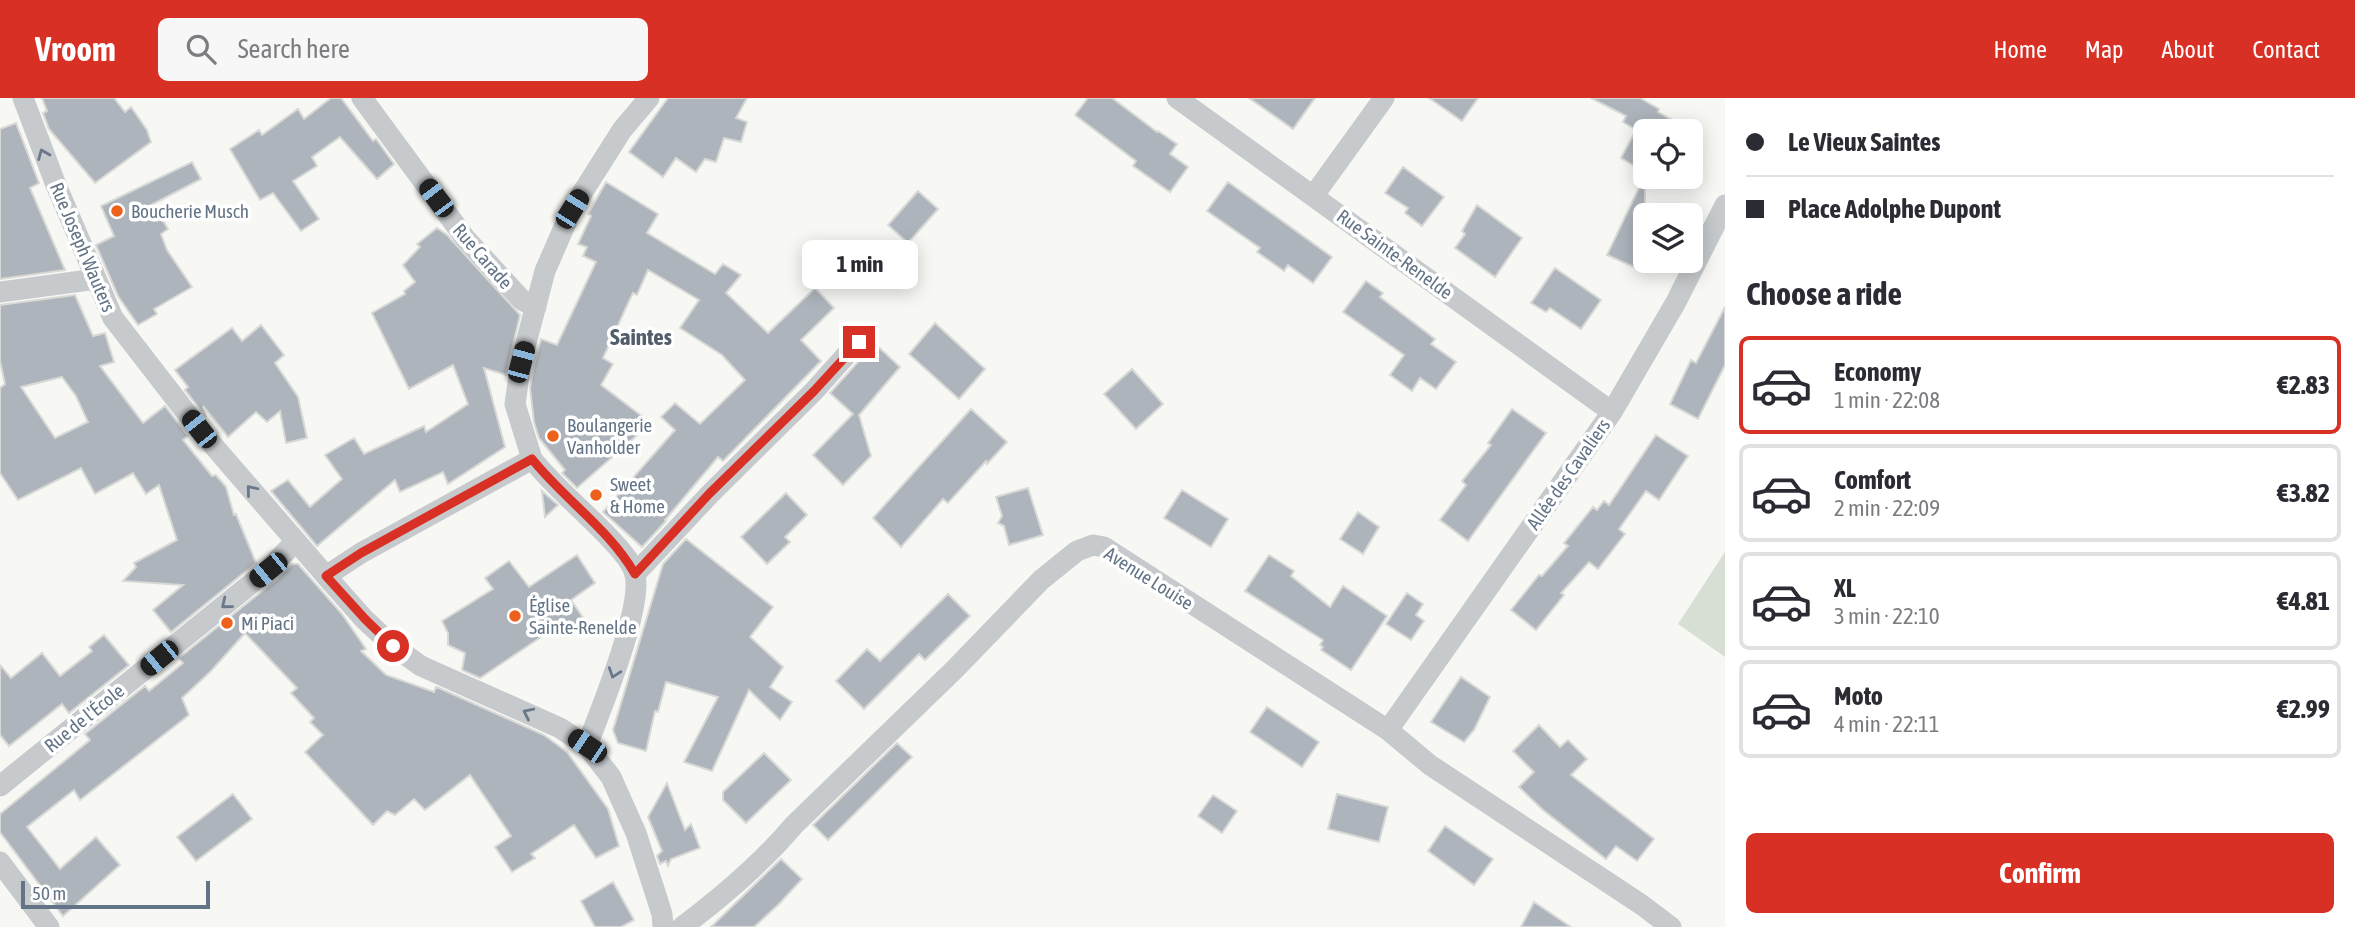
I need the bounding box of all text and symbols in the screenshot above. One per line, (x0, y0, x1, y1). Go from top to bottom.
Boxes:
search box (158, 18, 648, 81)
text: Vroom (35, 30, 116, 68)
icon: search (182, 30, 220, 68)
text: Search here (238, 34, 350, 64)
text: Home (1993, 36, 2047, 63)
text: Map (2085, 36, 2123, 63)
text: About (2161, 36, 2214, 63)
text: Contact (2252, 36, 2320, 63)
map controls (1633, 119, 1703, 273)
button: locate (1633, 119, 1703, 189)
text: Le Vieux Saintes (1788, 127, 1940, 157)
one-way arrow (38, 148, 52, 160)
car (415, 175, 458, 221)
street label: Rue Joseph Wauters (46, 179, 120, 315)
car (552, 186, 593, 232)
text: Place Adolphe Dupont (1788, 194, 2001, 224)
place label: Boucherie Musch (131, 200, 249, 222)
marker: Boucherie Musch (109, 203, 125, 219)
button: layers (1633, 203, 1703, 273)
street label: Rue Sainte-Renelde (1333, 205, 1457, 303)
street label: Rue Carade (449, 219, 517, 293)
callout: 1 min (801, 240, 917, 289)
text: 1 min (837, 251, 883, 277)
text: Choose a ride (1746, 275, 1902, 312)
district label: Saintes (610, 324, 672, 350)
route end (843, 326, 875, 358)
car (506, 339, 537, 385)
icon: car (1750, 354, 1813, 417)
text: Economy (1834, 357, 1921, 387)
text: €2.83 (2277, 370, 2330, 400)
text: 1 min · 22:08 (1834, 387, 1940, 413)
car (178, 406, 221, 452)
place label: Boulangerie Vanholder (567, 414, 652, 458)
street label: Allée des Cavaliers (1522, 414, 1614, 534)
marker: Boulangerie Vanholder (545, 428, 561, 444)
icon: car (1750, 462, 1813, 525)
text: Comfort (1834, 465, 1911, 495)
place label: Sweet & Home (610, 473, 665, 517)
text: €3.82 (2277, 478, 2330, 508)
one-way arrow (247, 485, 259, 498)
marker: Sweet & Home (588, 487, 604, 503)
text: 2 min · 22:09 (1834, 495, 1940, 521)
street label: Avenue Louise (1101, 542, 1197, 614)
car (246, 549, 291, 591)
icon: car (1750, 570, 1813, 633)
text: XL (1834, 573, 1856, 603)
text: €4.81 (2277, 586, 2330, 616)
place label: Église Sainte-Renelde (529, 594, 637, 638)
one-way arrow (221, 595, 234, 608)
text: 3 min · 22:10 (1834, 603, 1940, 629)
marker: Église Sainte-Renelde (507, 608, 523, 624)
place label: Mi Piaci (241, 612, 294, 634)
marker: Mi Piaci (219, 615, 235, 631)
route start (377, 630, 409, 662)
car (137, 637, 182, 679)
one-way arrow (608, 666, 622, 678)
icon: car (1750, 678, 1813, 741)
street label: Rue de l'École (40, 679, 128, 757)
text: Moto (1834, 681, 1883, 711)
text: €2.99 (2277, 694, 2330, 724)
one-way arrow (523, 707, 535, 721)
text: 4 min · 22:11 (1834, 711, 1940, 737)
car (564, 726, 611, 766)
button: Confirm (1746, 833, 2334, 913)
scale bar (21, 878, 210, 910)
text: 50 m (32, 882, 66, 904)

